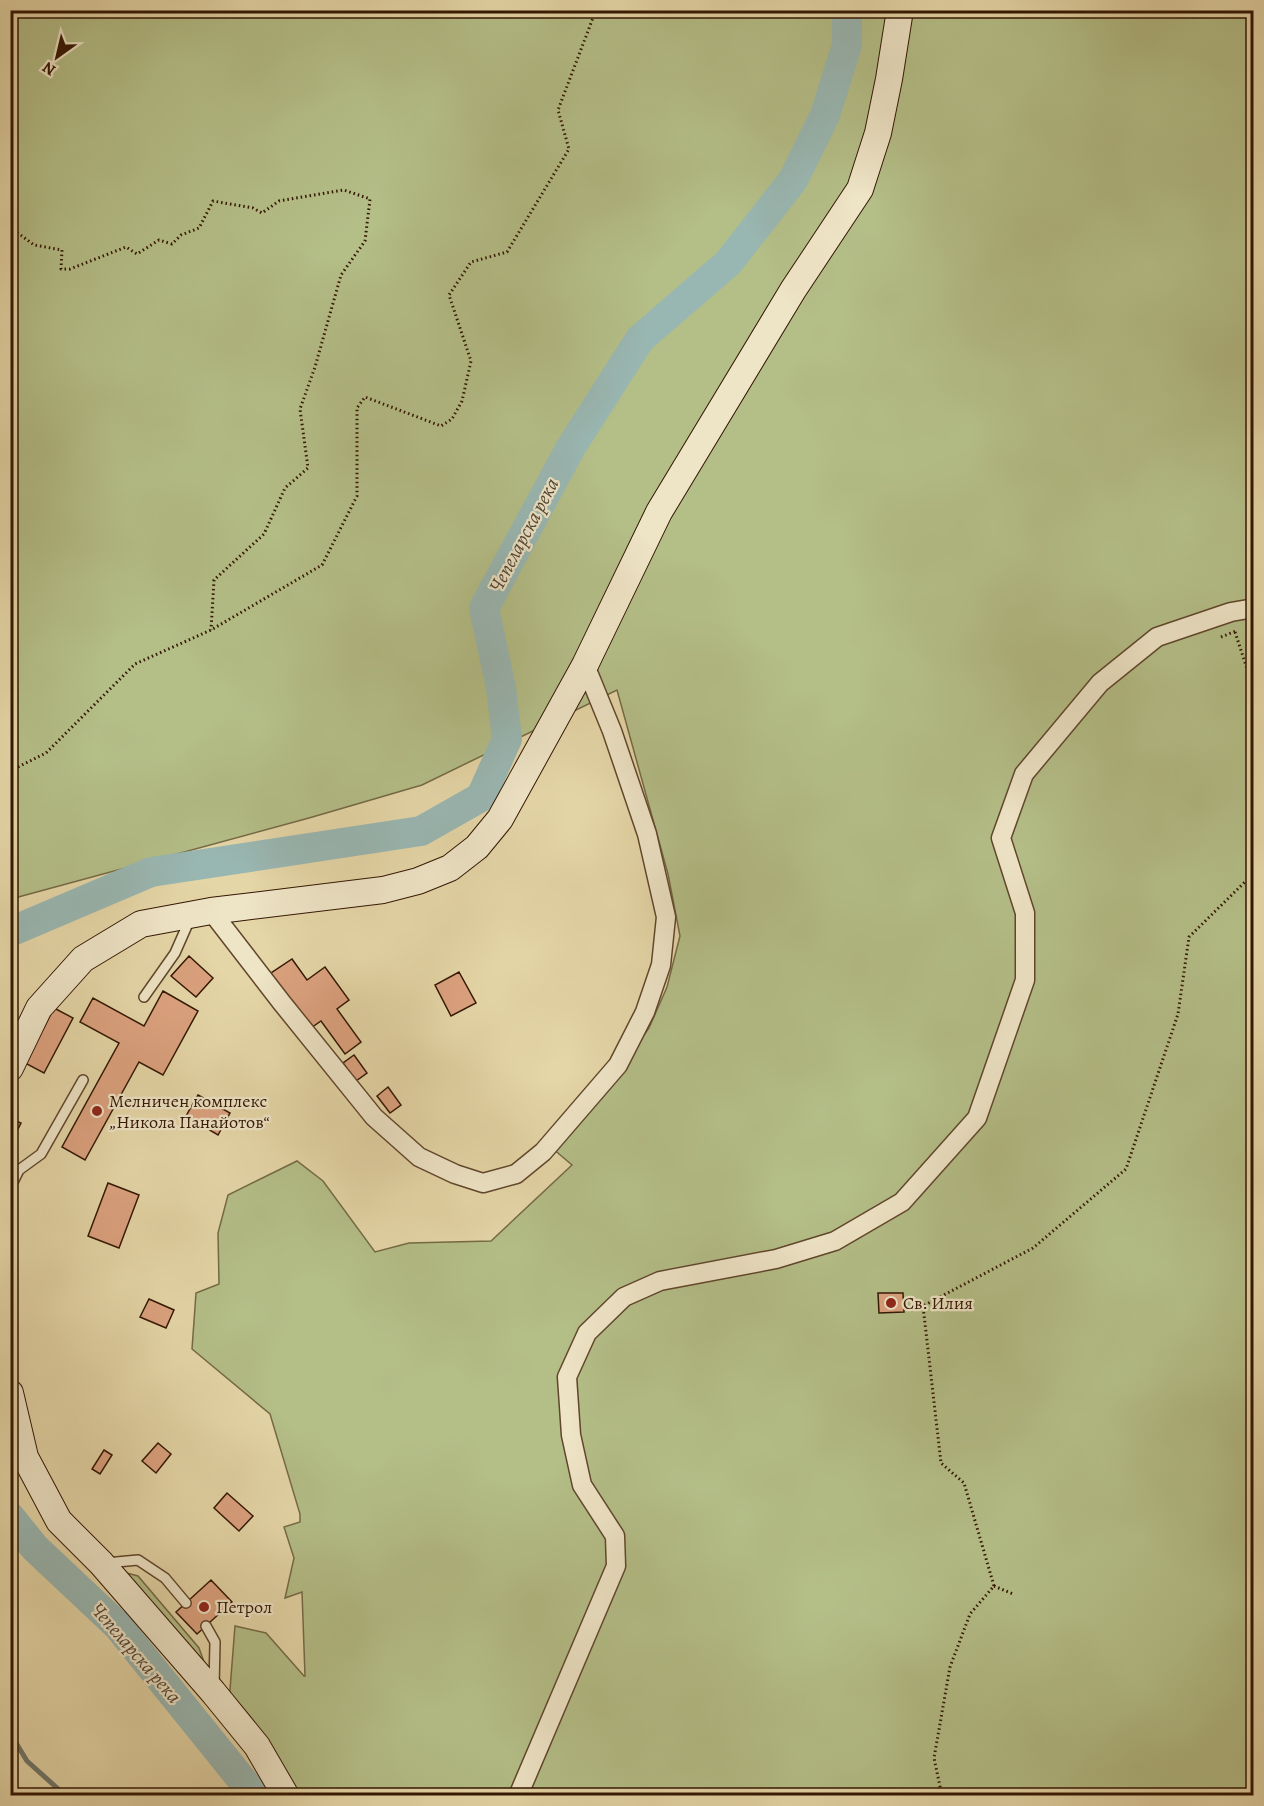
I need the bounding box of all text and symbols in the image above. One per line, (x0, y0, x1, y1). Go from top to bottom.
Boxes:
north arrow (27, 27, 87, 87)
text: N (38, 56, 60, 81)
water label: Чепеларска река (483, 473, 565, 597)
place label: Мелничен комплекс „Никола Панайотов“ (109, 1089, 269, 1134)
marker: Мелничен комплекс „Никола Панайотов“ (90, 1104, 104, 1118)
place label: Св. Илия (903, 1291, 973, 1315)
marker: Св. Илия (884, 1296, 898, 1310)
place label: Петрол (216, 1595, 272, 1619)
water label: Чепеларска река (85, 1597, 187, 1709)
marker: Петрол (197, 1600, 211, 1614)

